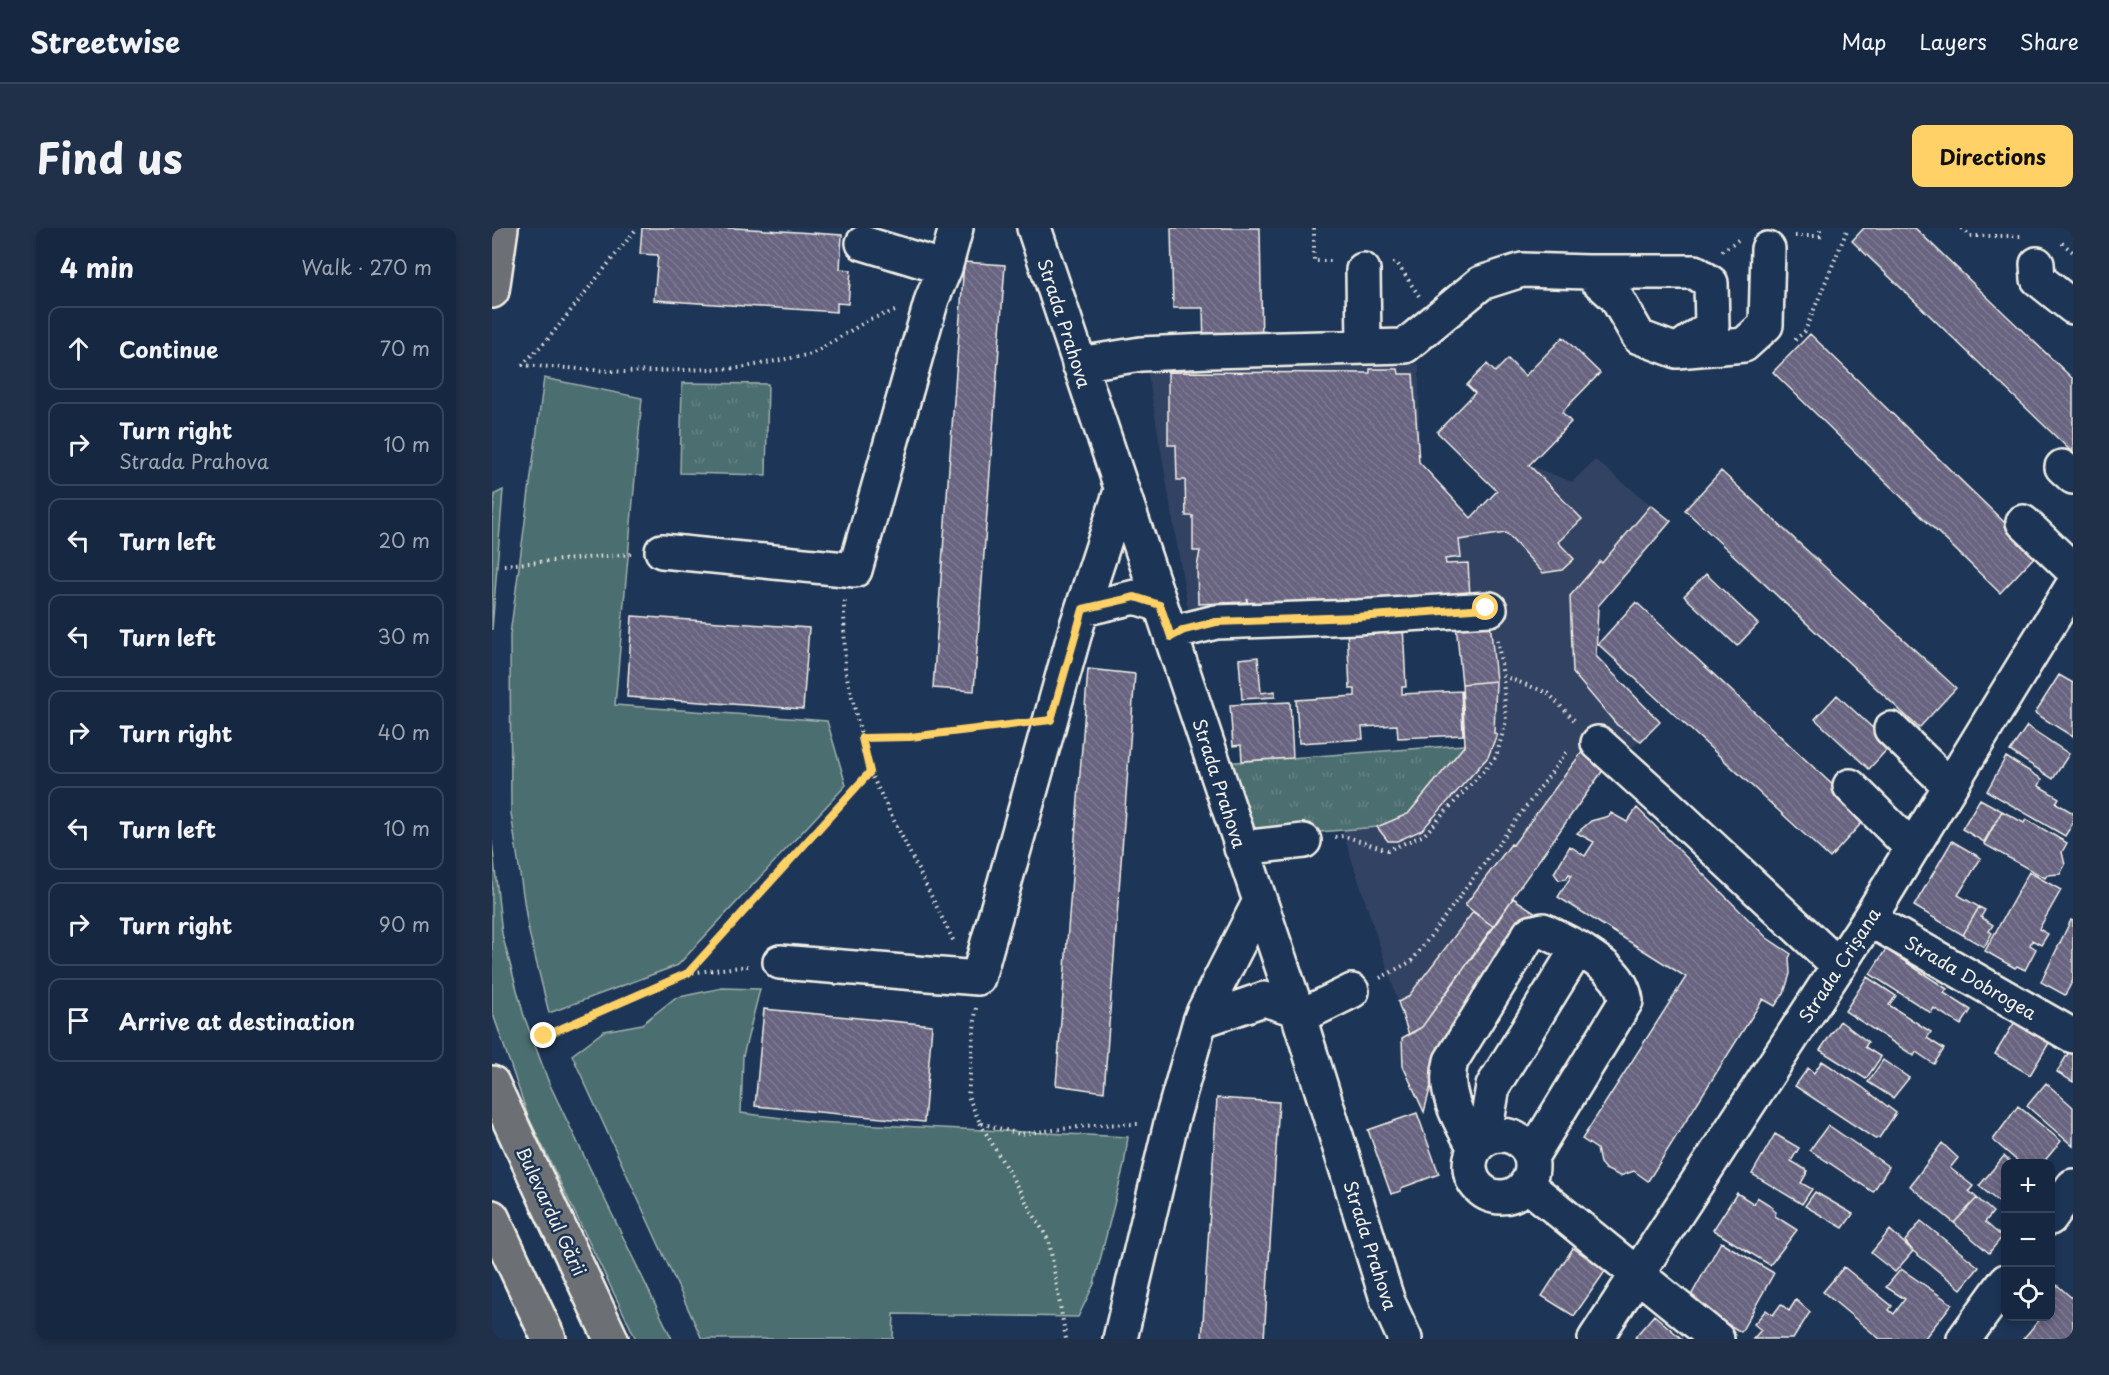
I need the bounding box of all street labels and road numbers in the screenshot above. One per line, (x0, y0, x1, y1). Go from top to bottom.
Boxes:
street label: Strada Prahova (1031, 255, 1099, 391)
street label: Strada Prahova (1186, 715, 1254, 851)
street label: Strada Crișana (1791, 901, 1887, 1028)
street label: Strada Dobrogea (1900, 928, 2043, 1026)
street label: Bulevardul Gării (510, 1142, 594, 1280)
street label: Strada Prahova (1337, 1177, 1405, 1313)

